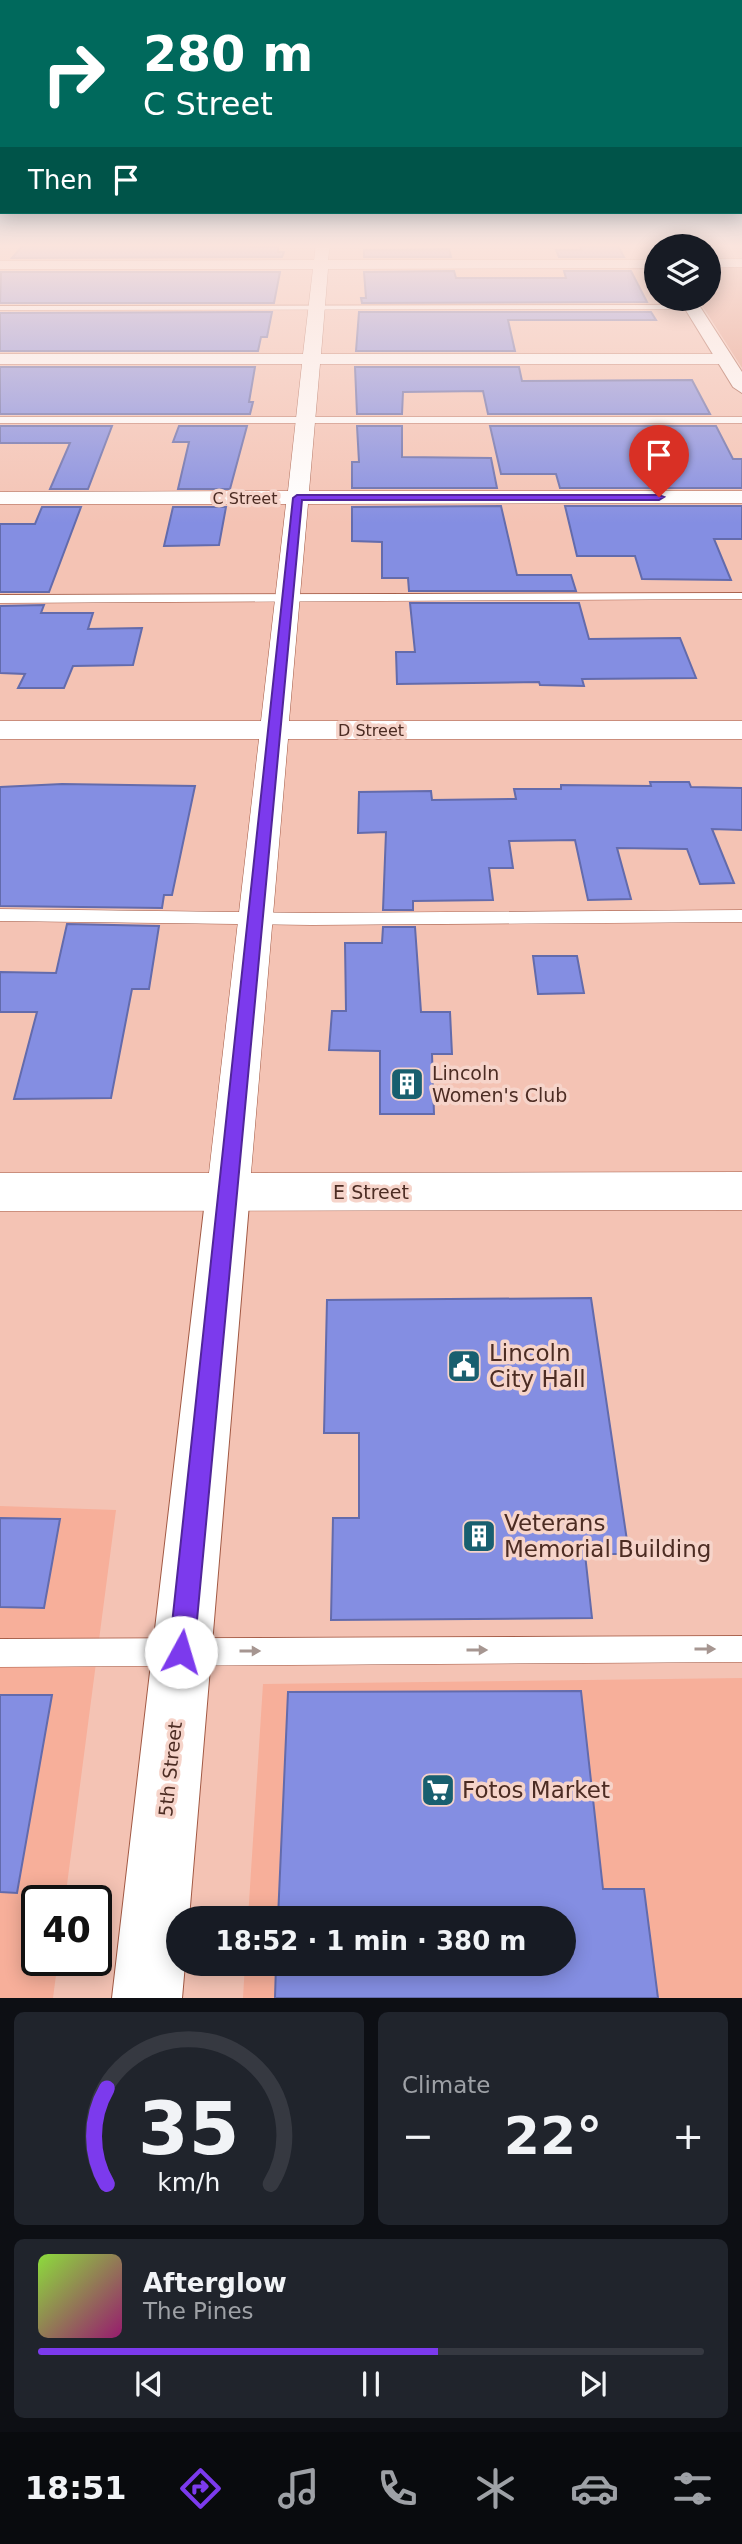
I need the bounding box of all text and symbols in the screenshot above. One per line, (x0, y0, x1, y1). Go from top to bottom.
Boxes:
text: 280 m (143, 26, 313, 83)
icon: right (28, 28, 119, 119)
text: C Street (143, 85, 273, 123)
icon: arrive (107, 161, 145, 199)
text: Then (28, 165, 93, 195)
map controls (644, 234, 721, 311)
button: layers (644, 234, 721, 311)
pin (629, 425, 689, 497)
icon: arrive (640, 436, 678, 474)
street label: C Street (213, 489, 277, 508)
street label: D Street (338, 721, 404, 740)
place label: Lincoln Women's Club (432, 1062, 567, 1106)
building icon: Lincoln Women's Club (388, 1065, 426, 1103)
street label: E Street (333, 1181, 409, 1203)
place label: Lincoln City Hall (489, 1340, 586, 1392)
public building icon: Lincoln City Hall (445, 1347, 483, 1385)
place label: Veterans Memorial Building (504, 1510, 711, 1562)
building icon: Veterans Memorial Building (460, 1517, 498, 1555)
position arrow (144, 1615, 218, 1689)
one-way arrow (694, 1643, 716, 1655)
one-way arrow (467, 1644, 489, 1656)
one-way arrow (239, 1646, 261, 1657)
street label: 5th Street (154, 1720, 186, 1818)
supermarket icon: Fotos Market (419, 1771, 457, 1809)
place label: Fotos Market (462, 1777, 610, 1803)
speed limit sign: 40 (21, 1885, 112, 1976)
text: 18:52 · 1 min · 380 m (216, 1926, 526, 1956)
text: Climate (402, 2072, 491, 2098)
text: 35 (138, 2087, 240, 2172)
text: 22° (504, 2106, 602, 2166)
text: − (402, 2114, 434, 2158)
text: + (672, 2114, 704, 2158)
text: km/h (157, 2168, 221, 2197)
text: Afterglow (143, 2268, 287, 2298)
text: The Pines (143, 2298, 254, 2324)
icon: previous (130, 2365, 168, 2403)
icon: pause (352, 2365, 390, 2403)
icon: next (574, 2365, 612, 2403)
icon: directions (176, 2464, 225, 2513)
icon: music (274, 2464, 323, 2513)
icon: phone (373, 2464, 422, 2513)
icon: climate (471, 2464, 520, 2513)
icon: car (570, 2464, 619, 2513)
icon: filters (668, 2464, 717, 2513)
text: 18:51 (25, 2469, 127, 2507)

